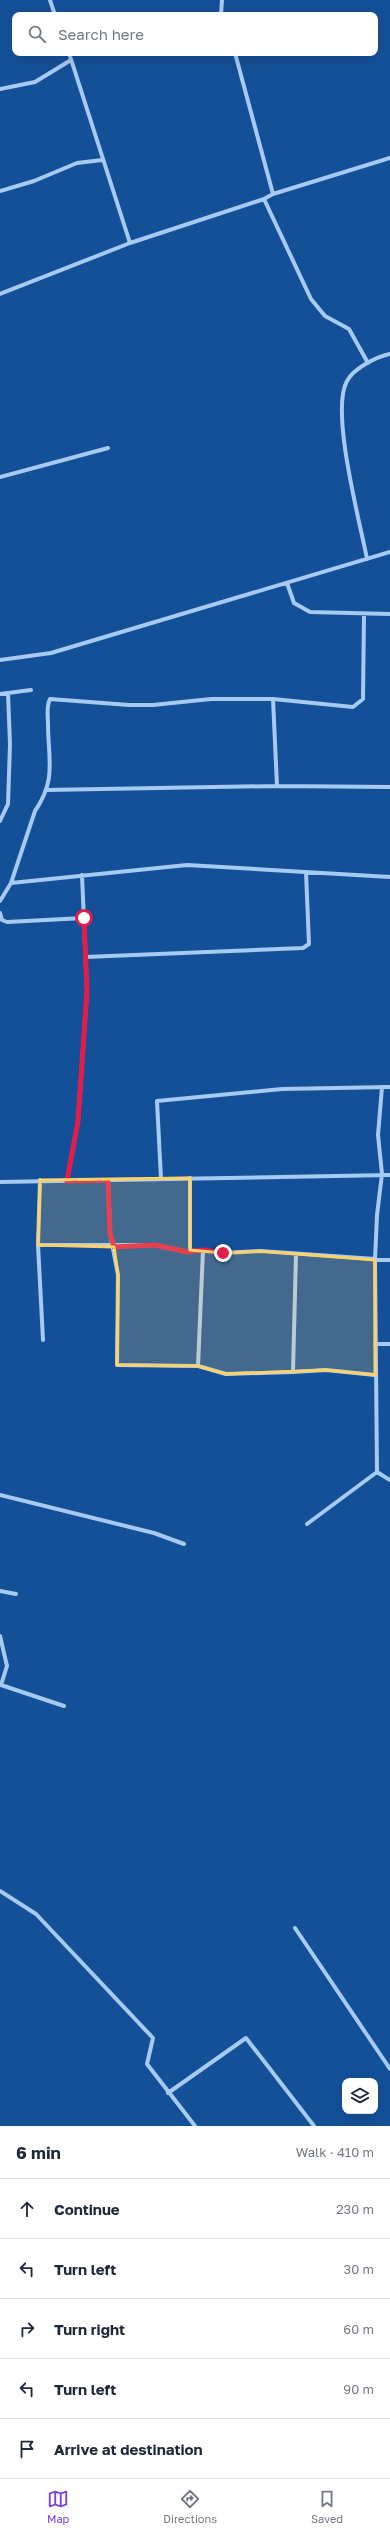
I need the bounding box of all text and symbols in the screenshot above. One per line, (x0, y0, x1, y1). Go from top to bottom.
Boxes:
search box (12, 12, 378, 56)
icon: search (26, 23, 48, 45)
text: Search here (58, 25, 144, 43)
route start (75, 909, 93, 927)
route end (214, 1244, 232, 1262)
map controls (342, 2078, 378, 2114)
button: layers (342, 2078, 378, 2114)
text: 6 min (16, 2142, 61, 2163)
text: Walk · 410 m (296, 2144, 374, 2160)
icon: ahead (16, 2198, 38, 2220)
text: Continue (54, 2200, 120, 2218)
text: 230 m (336, 2201, 374, 2217)
icon: left (16, 2258, 38, 2280)
text: Turn left (54, 2260, 116, 2278)
text: 30 m (344, 2261, 374, 2277)
icon: right (16, 2318, 38, 2340)
text: Turn right (54, 2320, 125, 2338)
text: 60 m (343, 2321, 374, 2337)
icon: left (16, 2378, 38, 2400)
text: Turn left (54, 2380, 116, 2398)
text: 90 m (343, 2381, 374, 2397)
icon: arrive (16, 2438, 38, 2460)
text: Arrive at destination (54, 2440, 203, 2458)
tab: Map (47, 2488, 69, 2525)
tab: Directions (163, 2488, 217, 2525)
tab: Saved (311, 2488, 343, 2525)

